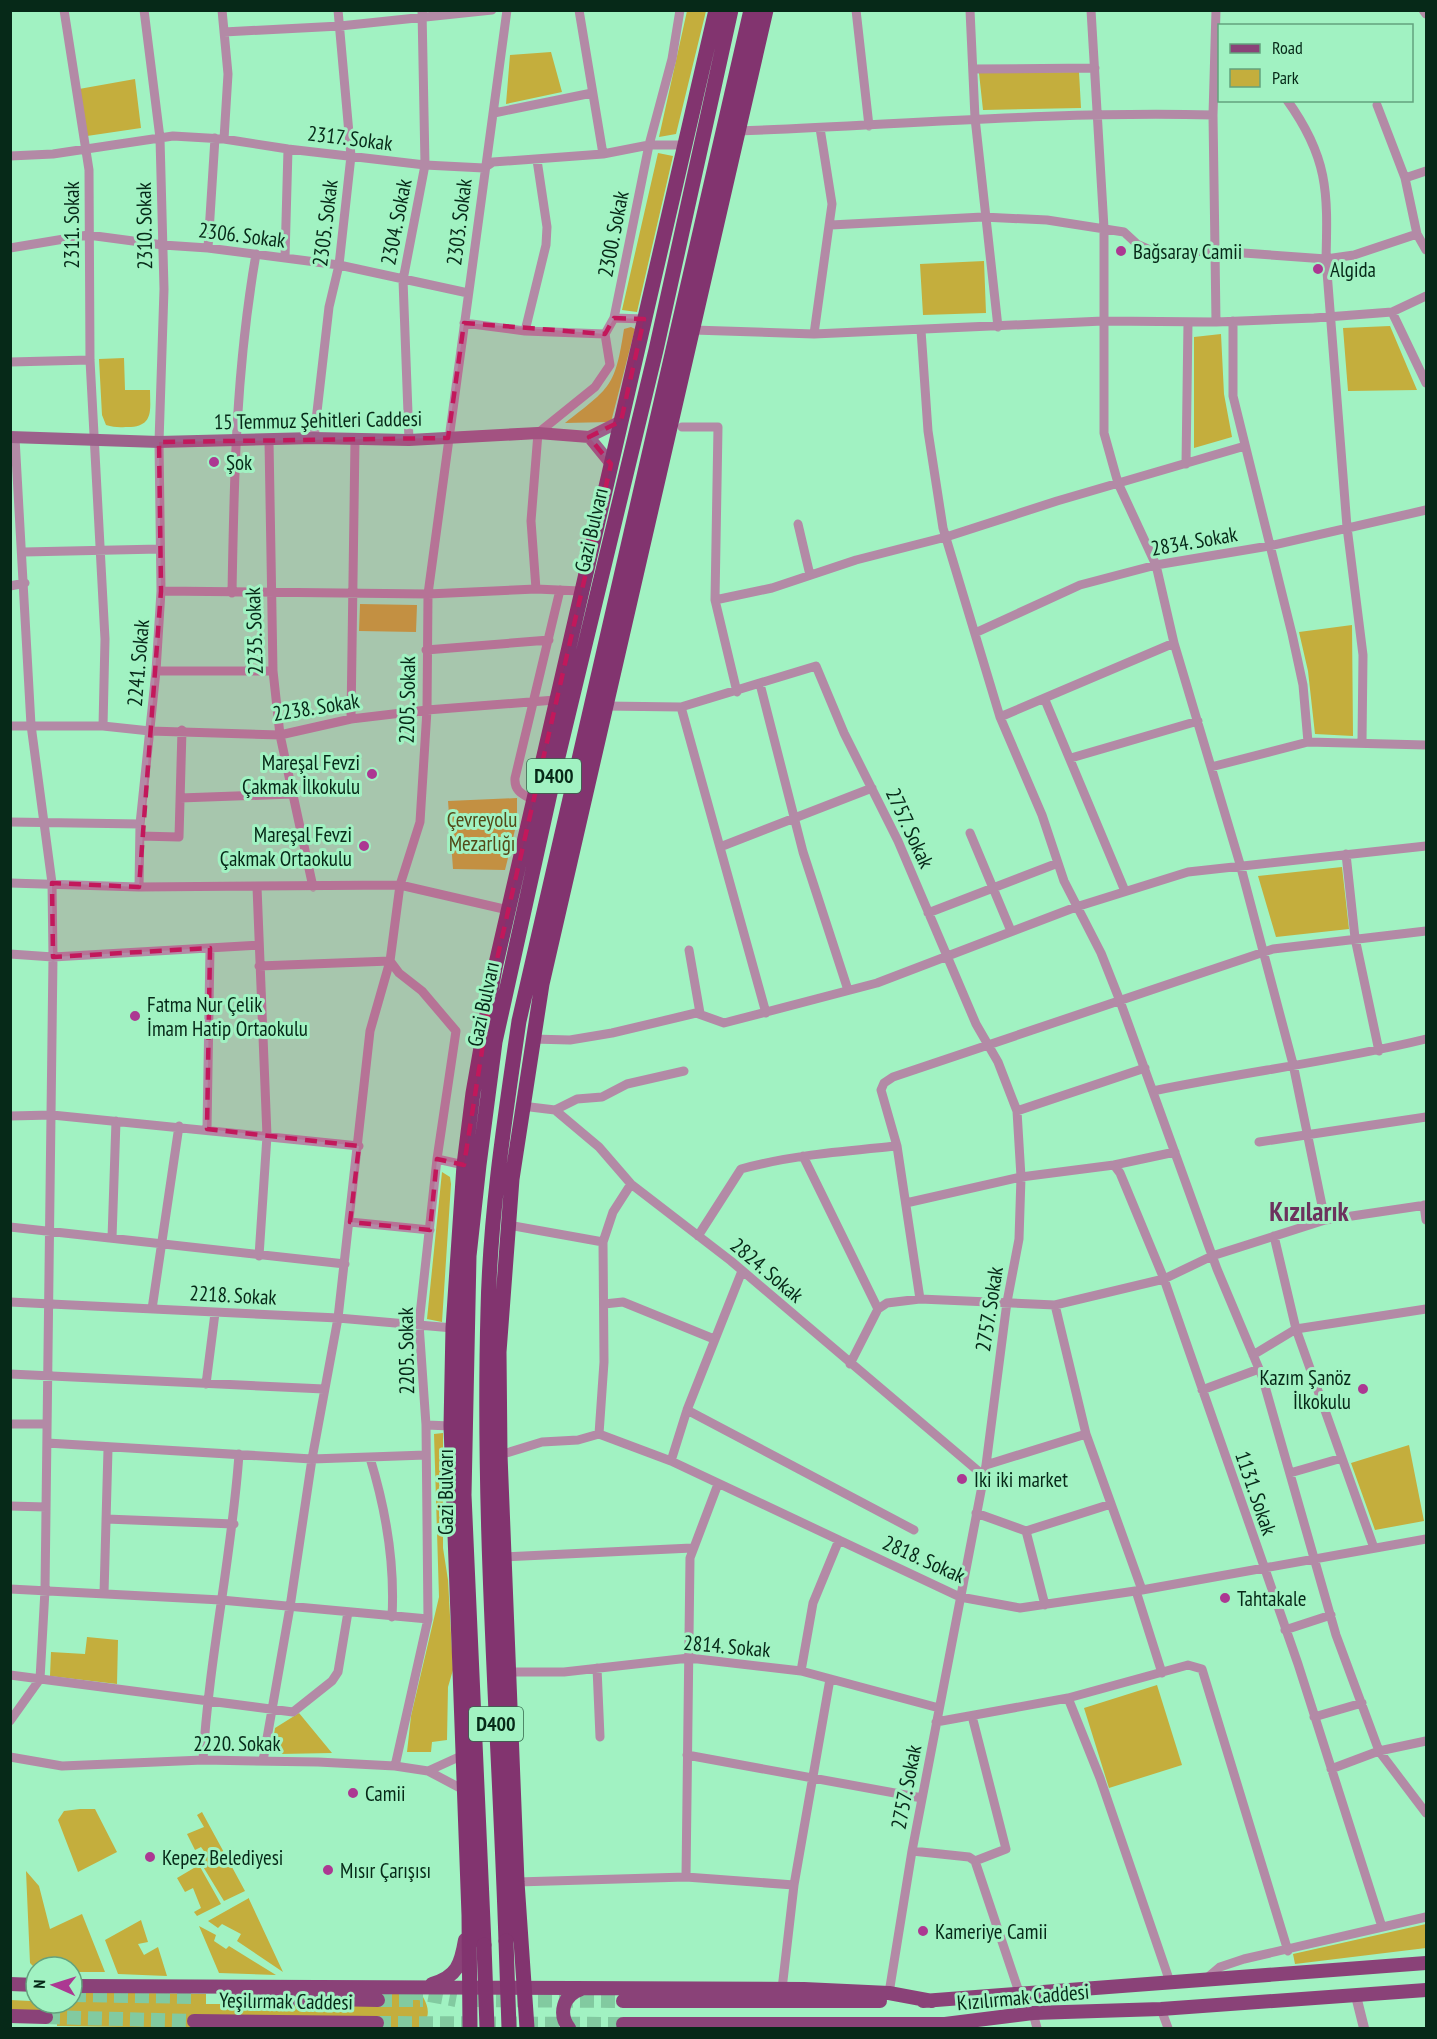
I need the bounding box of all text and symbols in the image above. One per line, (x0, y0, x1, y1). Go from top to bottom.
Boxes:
legend (1218, 24, 1413, 102)
text: Road (1272, 36, 1303, 59)
text: Park (1272, 66, 1299, 89)
street label: 2317. Sokak (306, 119, 394, 157)
street label: 2304. Sokak (374, 177, 418, 267)
street label: 2303. Sokak (440, 177, 478, 267)
street label: 2305. Sokak (306, 178, 344, 268)
street label: 2311. Sokak (58, 181, 85, 269)
street label: 2310. Sokak (130, 182, 158, 270)
street label: 2300. Sokak (591, 189, 635, 279)
street label: 2306. Sokak (197, 216, 287, 254)
place label: Bağsaray Camii (1133, 238, 1242, 265)
marker: Bağsaray Camii (1114, 244, 1128, 258)
place label: Algida (1330, 256, 1376, 283)
marker: Algida (1311, 262, 1325, 276)
street label: 15 Temmuz Şehitleri Caddesi (214, 405, 422, 435)
place label: Şok (226, 449, 252, 476)
marker: Şok (207, 455, 221, 469)
street label: Gazi Bulvarı (568, 485, 614, 575)
street label: 2834. Sokak (1149, 520, 1239, 562)
street label: 2235. Sokak (239, 587, 269, 675)
street label: 2241. Sokak (121, 618, 155, 708)
street label: 2205. Sokak (393, 656, 421, 744)
street label: 2238. Sokak (271, 687, 361, 727)
place label: Mareşal Fevzi Çakmak İlkokulu (242, 749, 360, 800)
road number: D400 (527, 759, 581, 793)
marker: Mareşal Fevzi Çakmak İlkokulu (365, 767, 379, 781)
street label: 2757. Sokak (880, 784, 940, 872)
park label: Çevreyolu Mezarlığı (447, 806, 517, 857)
place label: Mareşal Fevzi Çakmak Ortaokulu (220, 821, 352, 872)
marker: Mareşal Fevzi Çakmak Ortaokulu (357, 839, 371, 853)
street label: Gazi Bulvarı (461, 959, 505, 1049)
place label: Fatma Nur Çelik İmam Hatip Ortaokulu (147, 991, 308, 1042)
marker: Fatma Nur Çelik İmam Hatip Ortaokulu (128, 1009, 142, 1023)
district label: Kızılarık (1269, 1194, 1350, 1228)
street label: 2824. Sokak (725, 1232, 809, 1308)
street label: 2757. Sokak (969, 1265, 1009, 1353)
street label: 2218. Sokak (189, 1279, 277, 1311)
street label: 2205. Sokak (392, 1307, 420, 1395)
place label: Kazım Şanöz İlkokulu (1259, 1364, 1351, 1415)
marker: Kazım Şanöz İlkokulu (1356, 1382, 1370, 1396)
street label: 1131. Sokak (1229, 1447, 1283, 1539)
street label: Gazi Bulvarı (432, 1449, 459, 1535)
place label: Iki iki market (974, 1466, 1068, 1493)
marker: Iki iki market (955, 1472, 969, 1486)
street label: 2818. Sokak (879, 1529, 969, 1589)
place label: Tahtakale (1237, 1585, 1307, 1612)
marker: Tahtakale (1218, 1591, 1232, 1605)
street label: 2814. Sokak (682, 1629, 772, 1663)
road number: D400 (469, 1707, 523, 1741)
street label: 2220. Sokak (193, 1730, 281, 1757)
street label: 2757. Sokak (885, 1742, 927, 1832)
place label: Camii (365, 1780, 406, 1807)
marker: Camii (346, 1786, 360, 1800)
place label: Kepez Belediyesi (162, 1844, 283, 1871)
marker: Kepez Belediyesi (143, 1850, 157, 1864)
place label: Mısır Çarışısı (340, 1857, 431, 1884)
marker: Mısır Çarışısı (321, 1863, 335, 1877)
place label: Kameriye Camii (935, 1918, 1048, 1945)
marker: Kameriye Camii (916, 1924, 930, 1938)
north arrow (24, 1955, 84, 2015)
street label: Kızılırmak Caddesi (956, 1978, 1090, 2016)
text: N (29, 1979, 49, 1989)
street label: Yeşilırmak Caddesi (219, 1986, 353, 2016)

